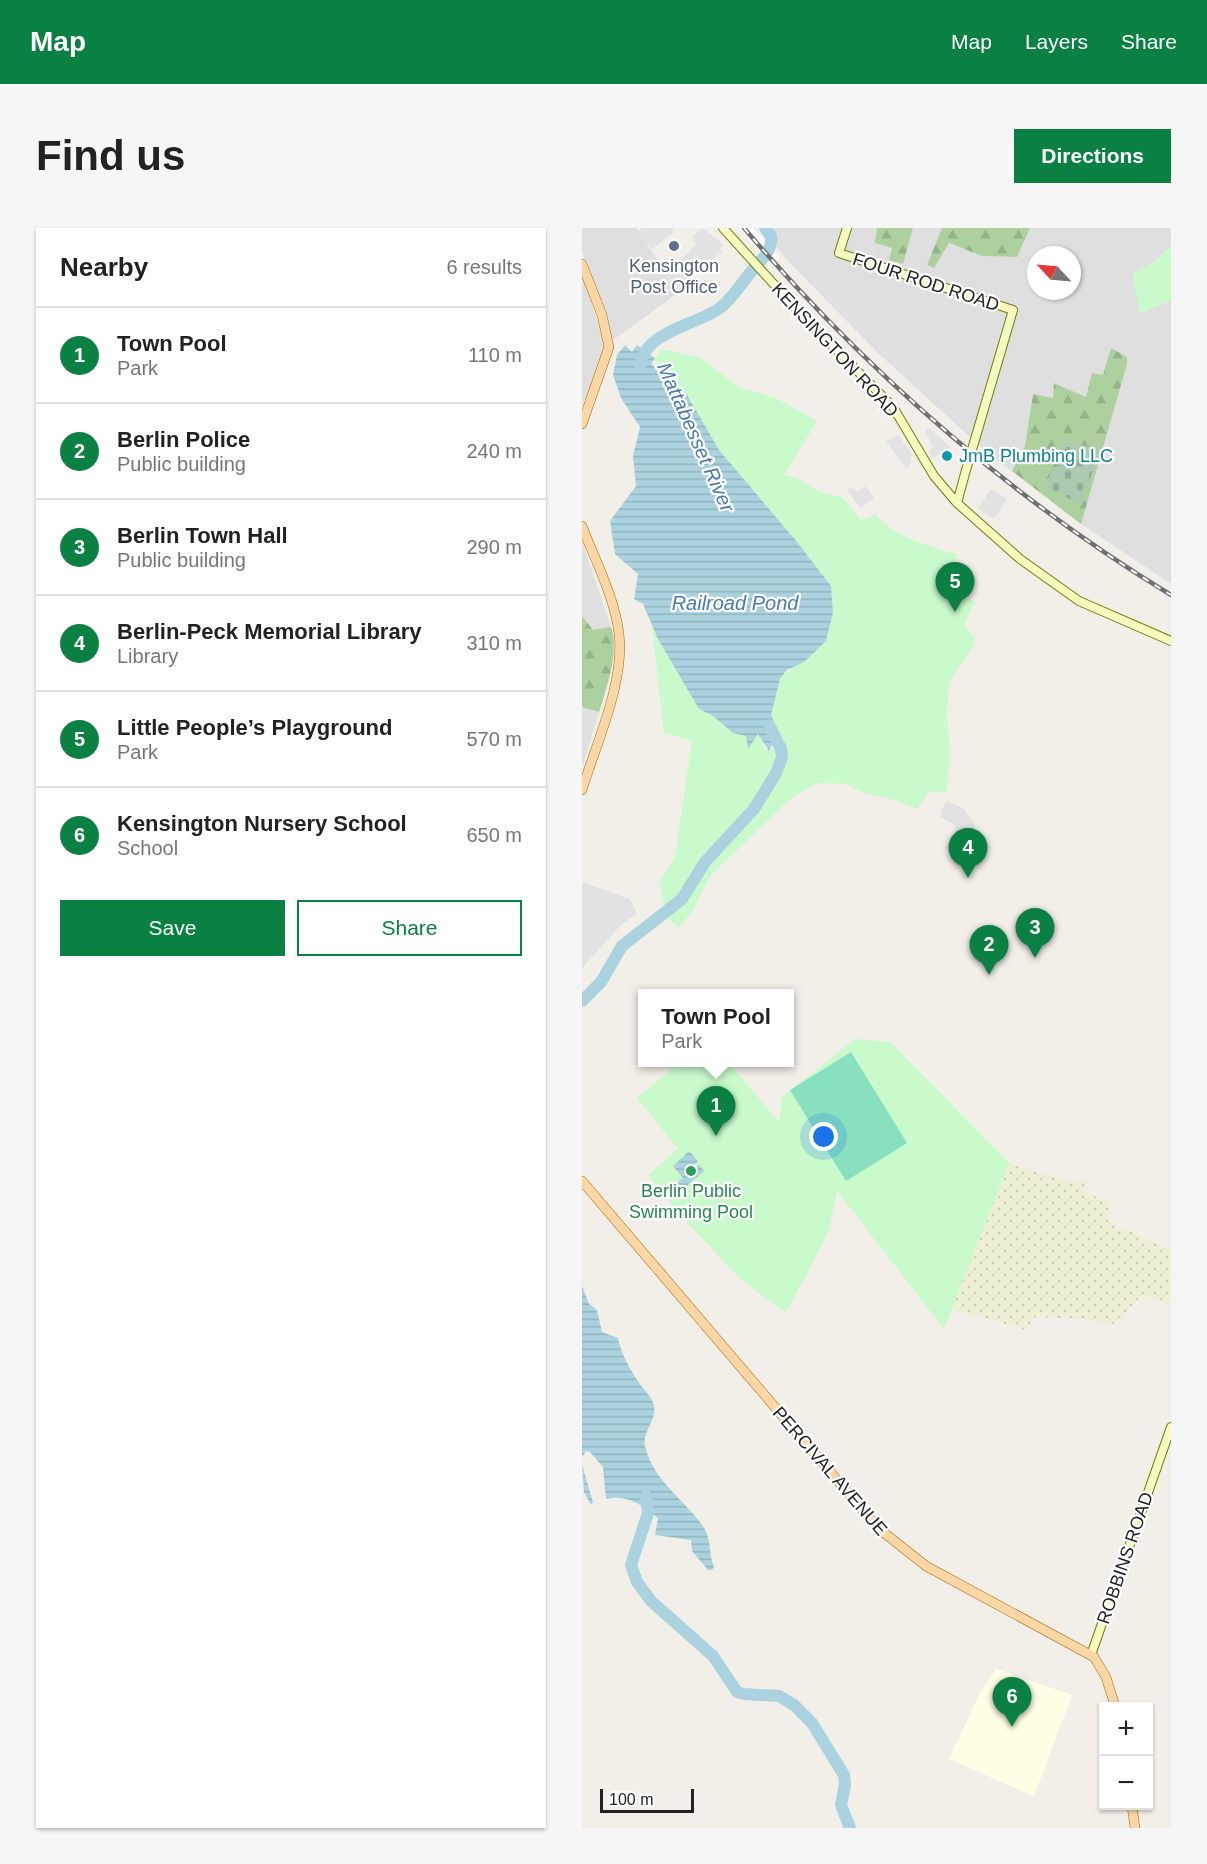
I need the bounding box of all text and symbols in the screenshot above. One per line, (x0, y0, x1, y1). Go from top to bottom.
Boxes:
text: Map (30, 26, 86, 57)
text: Map (951, 30, 992, 53)
text: Layers (1025, 30, 1088, 53)
text: Share (1121, 30, 1177, 53)
button: Directions (1014, 129, 1171, 183)
text: Find us (36, 132, 185, 179)
marker: Kensington Post Office (667, 239, 681, 253)
north arrow (1027, 246, 1081, 300)
street label: FOUR ROD ROAD (850, 249, 1002, 315)
text: Nearby (60, 252, 148, 282)
text: 6 results (446, 256, 522, 278)
place label: Kensington Post Office (629, 256, 719, 297)
street label: KENSINGTON ROAD (768, 279, 902, 421)
text: Town Pool (117, 331, 227, 356)
text: 1 (74, 344, 85, 366)
text: 110 m (468, 344, 522, 366)
text: Park (117, 357, 158, 379)
water label: Mattabesset River (653, 359, 739, 516)
text: Berlin Police (117, 427, 250, 452)
text: 2 (74, 440, 85, 462)
text: 240 m (466, 440, 522, 462)
place label: JmB Plumbing LLC (959, 446, 1113, 466)
marker: JmB Plumbing LLC (940, 449, 954, 463)
text: Public building (117, 453, 246, 475)
text: Berlin Town Hall (117, 523, 288, 548)
text: 3 (74, 536, 85, 558)
text: 290 m (466, 536, 522, 558)
text: Public building (117, 549, 246, 571)
pin: 5 (936, 562, 974, 612)
water label: Railroad Pond (672, 592, 799, 614)
text: Berlin-Peck Memorial Library (117, 619, 421, 644)
text: 4 (74, 632, 85, 654)
text: 310 m (466, 632, 522, 654)
text: Library (117, 645, 178, 667)
text: Little People’s Playground (117, 715, 392, 740)
text: 5 (74, 728, 85, 750)
text: 570 m (466, 728, 522, 750)
text: Park (117, 741, 158, 763)
text: Kensington Nursery School (117, 811, 407, 836)
text: 6 (74, 824, 85, 846)
text: 650 m (466, 824, 522, 846)
pin: 4 (948, 828, 988, 878)
text: School (117, 837, 178, 859)
button: Save (60, 900, 285, 956)
button: Share (297, 900, 522, 956)
pin: 3 (1016, 908, 1054, 958)
pin: 2 (970, 926, 1008, 975)
popup (638, 989, 794, 1067)
text: Town Pool (661, 1004, 771, 1029)
text: Park (661, 1030, 702, 1052)
pin: 1 (696, 1086, 736, 1136)
your location (809, 1122, 838, 1151)
marker: Berlin Public Swimming Pool (684, 1164, 698, 1178)
place label: Berlin Public Swimming Pool (629, 1181, 753, 1222)
street label: PERCIVAL AVENUE (769, 1403, 891, 1539)
street label: ROBBINS ROAD (1093, 1489, 1157, 1627)
pin: 6 (992, 1678, 1032, 1727)
map controls (1099, 1702, 1153, 1810)
button: + (1099, 1702, 1153, 1756)
button: − (1099, 1756, 1153, 1810)
scale bar (600, 1786, 694, 1814)
text: 100 m (609, 1791, 653, 1808)

